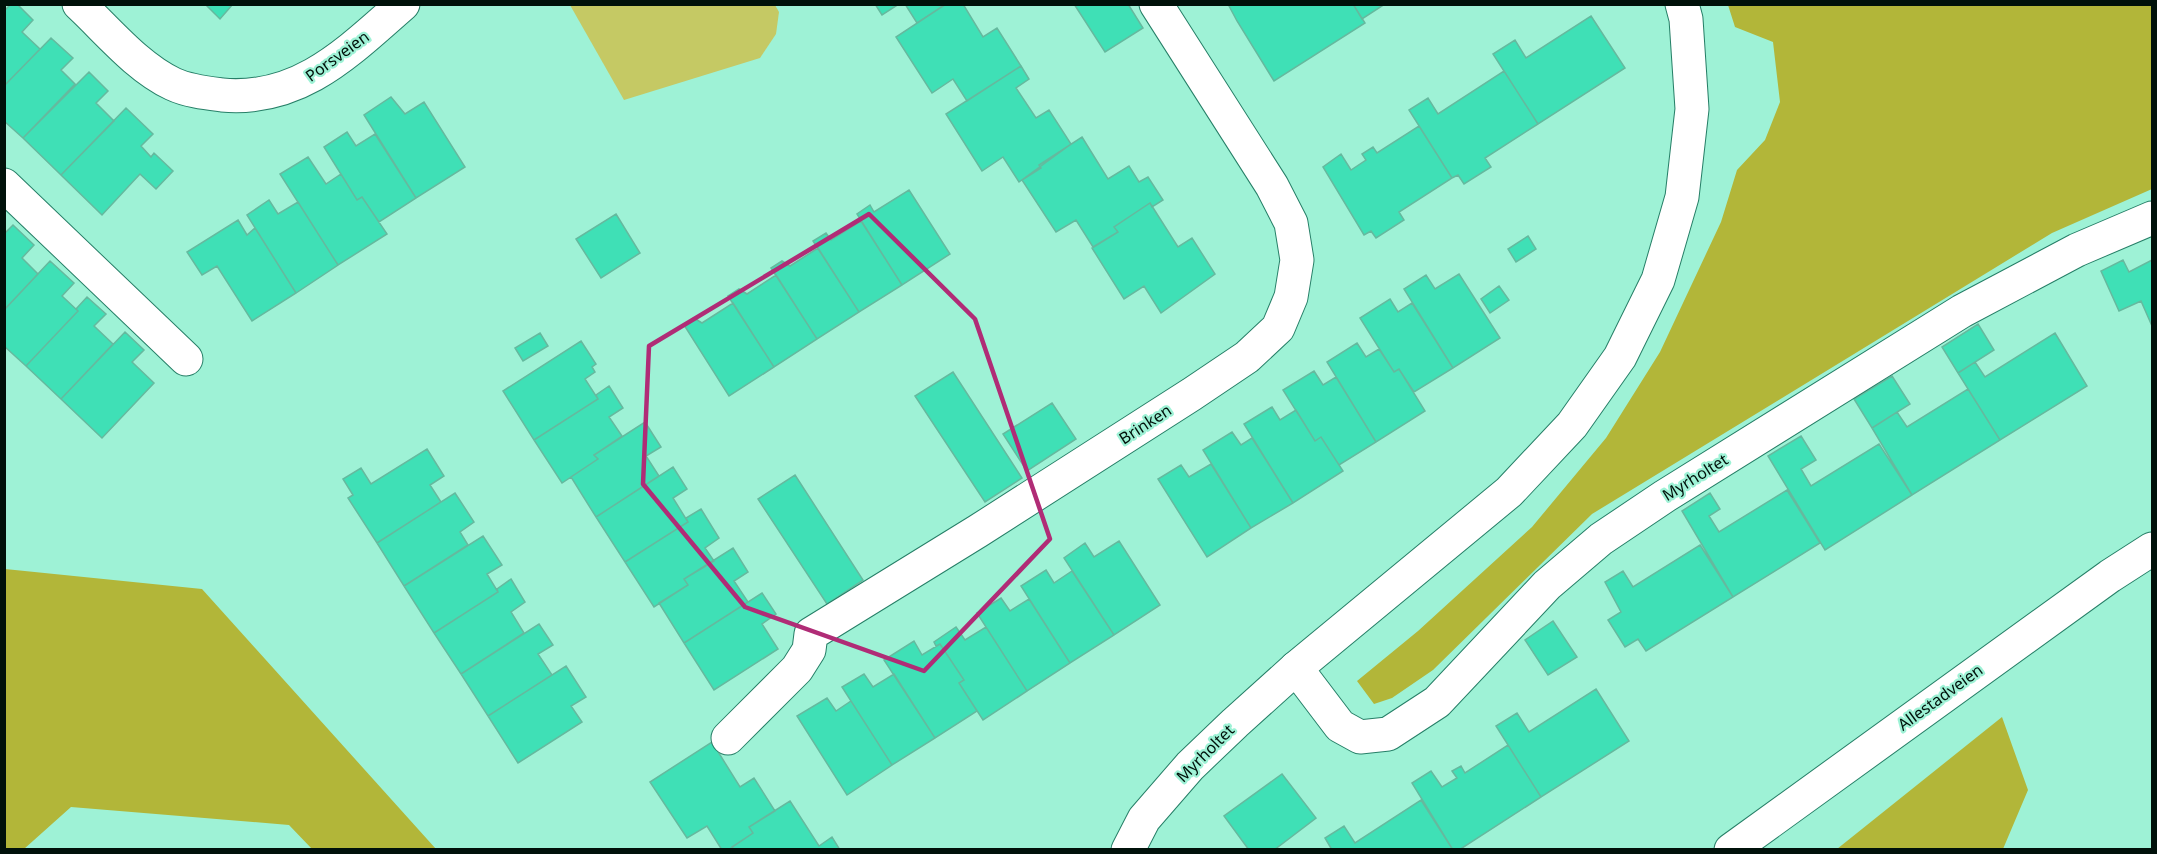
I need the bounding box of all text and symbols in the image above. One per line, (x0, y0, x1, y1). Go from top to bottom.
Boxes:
street label: Porsveien (301, 25, 373, 87)
street label: Brinken (1114, 399, 1176, 449)
street label: Myrholtet (1658, 448, 1732, 506)
street label: Allestadveien (1893, 659, 1987, 735)
street label: Myrholtet (1171, 719, 1239, 787)

